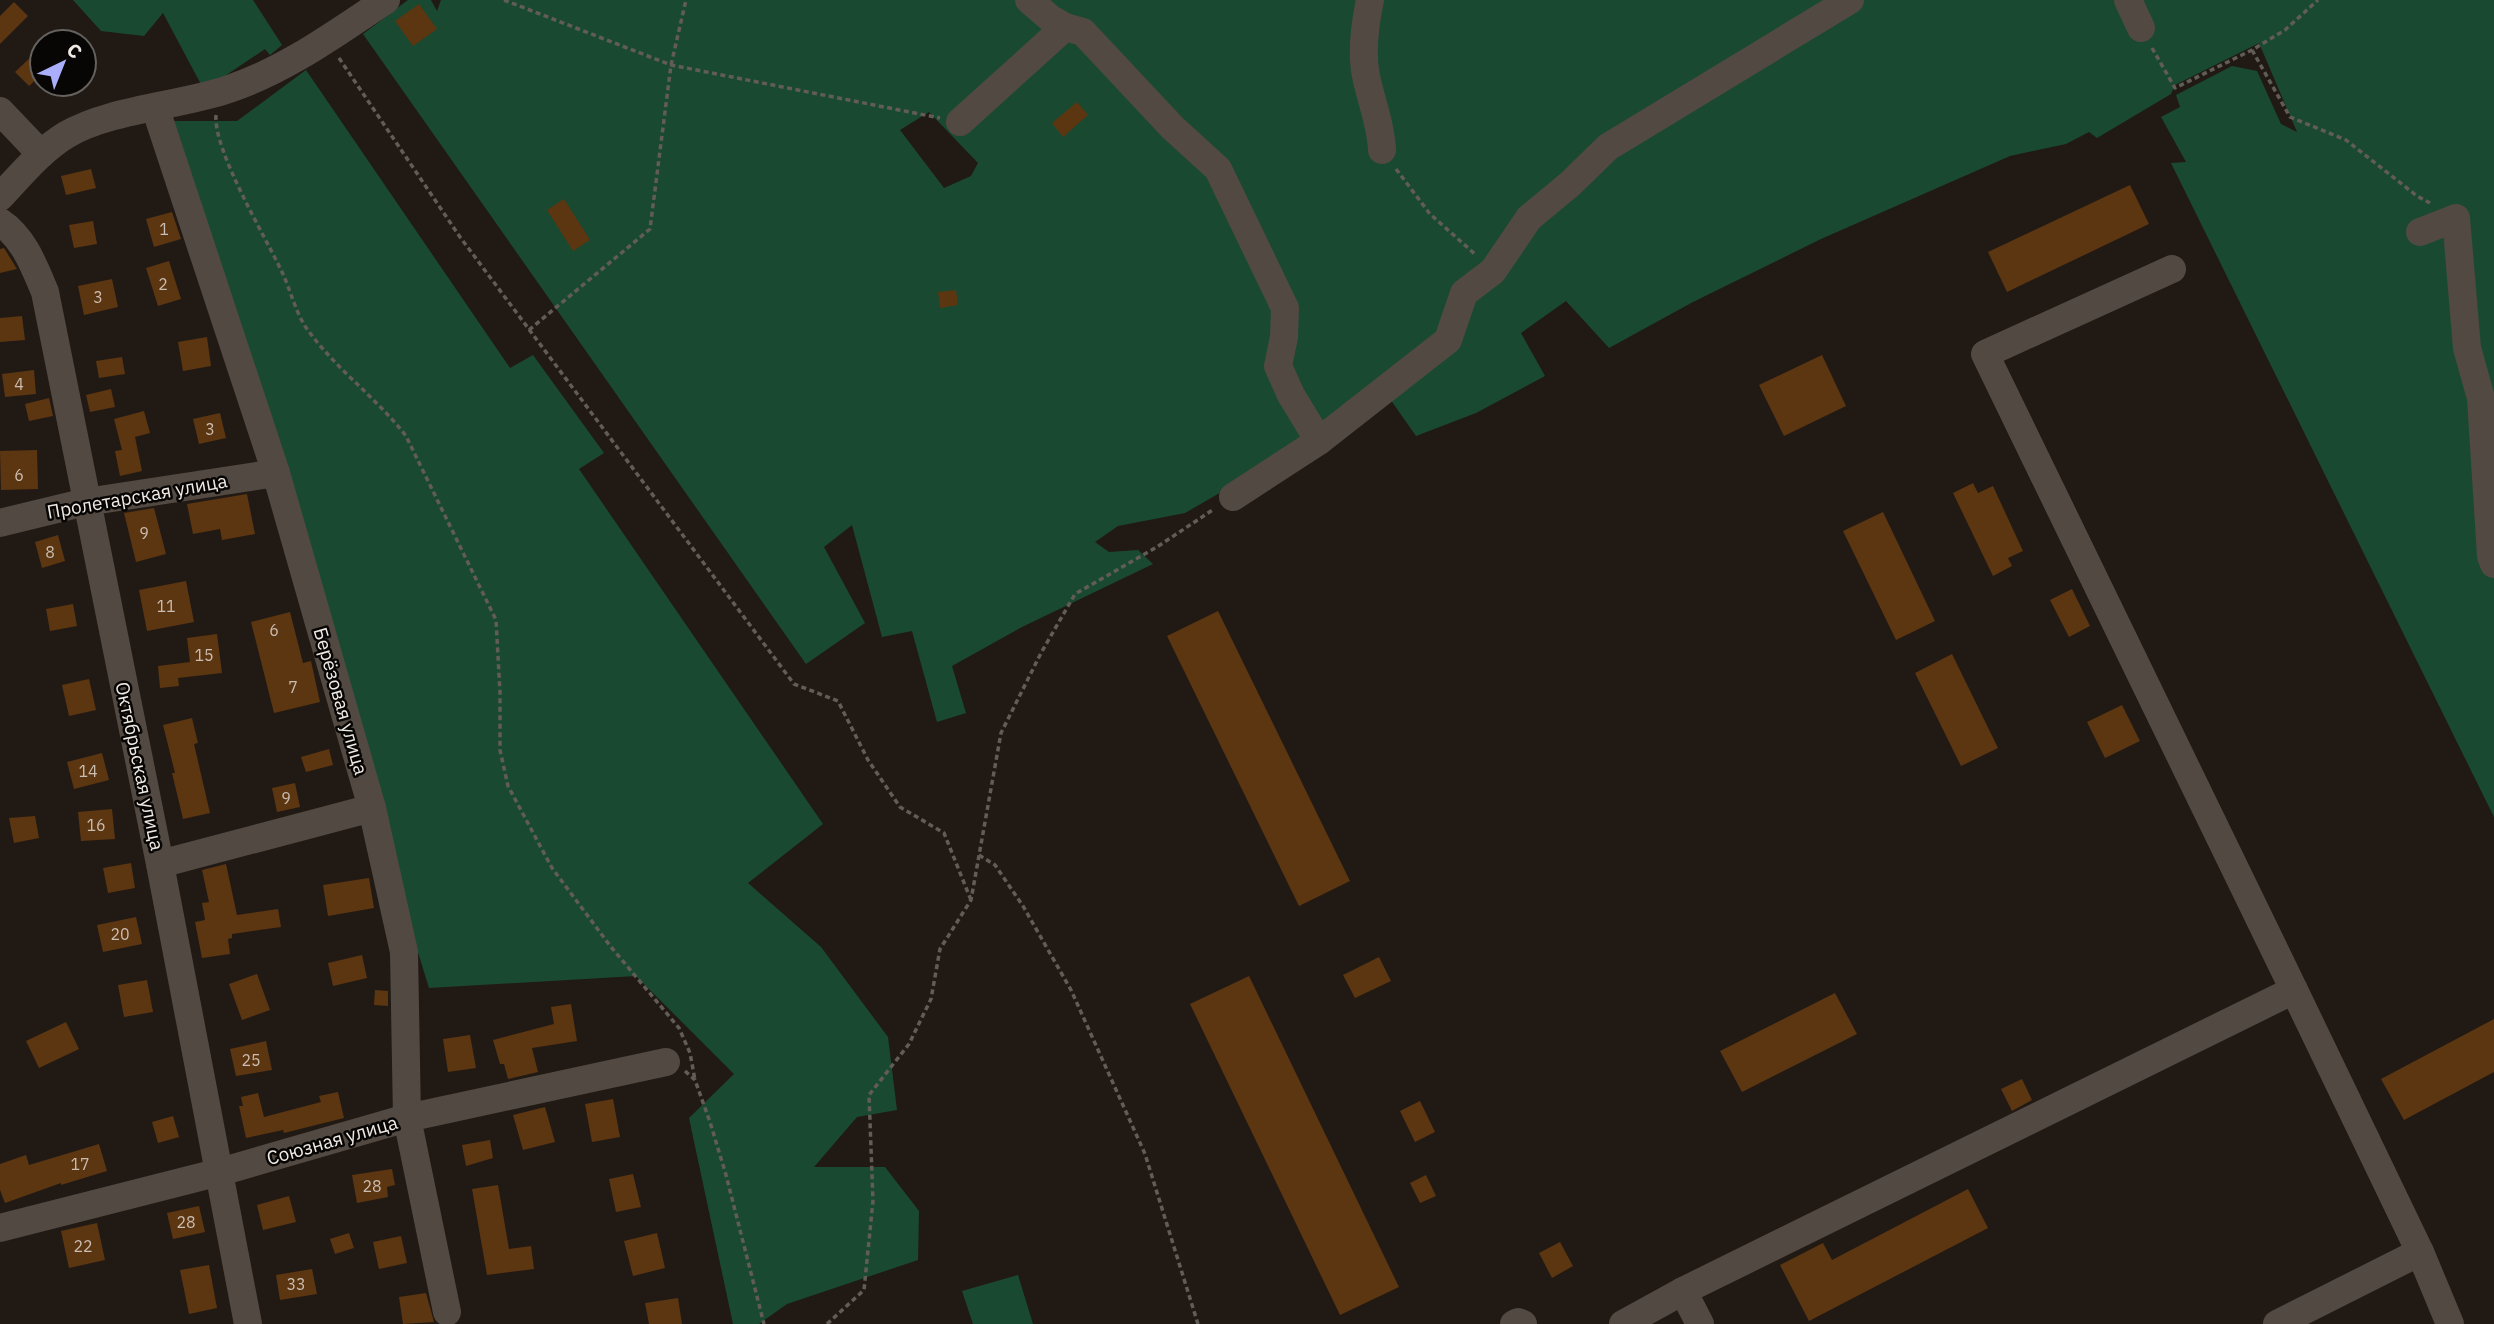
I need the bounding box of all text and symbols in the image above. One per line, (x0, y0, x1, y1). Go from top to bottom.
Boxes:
north arrow (28, 28, 98, 98)
text: С (62, 38, 87, 64)
house number: 1 (159, 219, 169, 239)
house number: 2 (158, 274, 168, 294)
house number: 3 (93, 287, 103, 307)
house number: 4 (14, 374, 24, 394)
house number: 3 (205, 419, 215, 439)
house number: 6 (14, 465, 24, 485)
street label: Пролетарская улица (45, 468, 229, 524)
house number: 9 (139, 523, 149, 543)
house number: 8 (45, 542, 55, 562)
house number: 11 (156, 596, 176, 616)
house number: 6 (269, 620, 279, 640)
street label: Берёзовая улица (309, 625, 373, 777)
house number: 15 (194, 645, 214, 665)
house number: 7 (288, 677, 298, 697)
street label: Октябрьская улица (110, 680, 170, 852)
house number: 14 (78, 761, 98, 781)
house number: 9 (281, 788, 291, 808)
house number: 16 (86, 815, 106, 835)
house number: 20 (110, 924, 130, 944)
house number: 25 (241, 1050, 261, 1070)
street label: Союзная улица (264, 1110, 400, 1170)
house number: 17 (70, 1154, 90, 1174)
house number: 28 (362, 1176, 382, 1196)
house number: 28 (176, 1212, 196, 1232)
house number: 22 (73, 1236, 93, 1256)
house number: 33 (286, 1274, 306, 1294)

